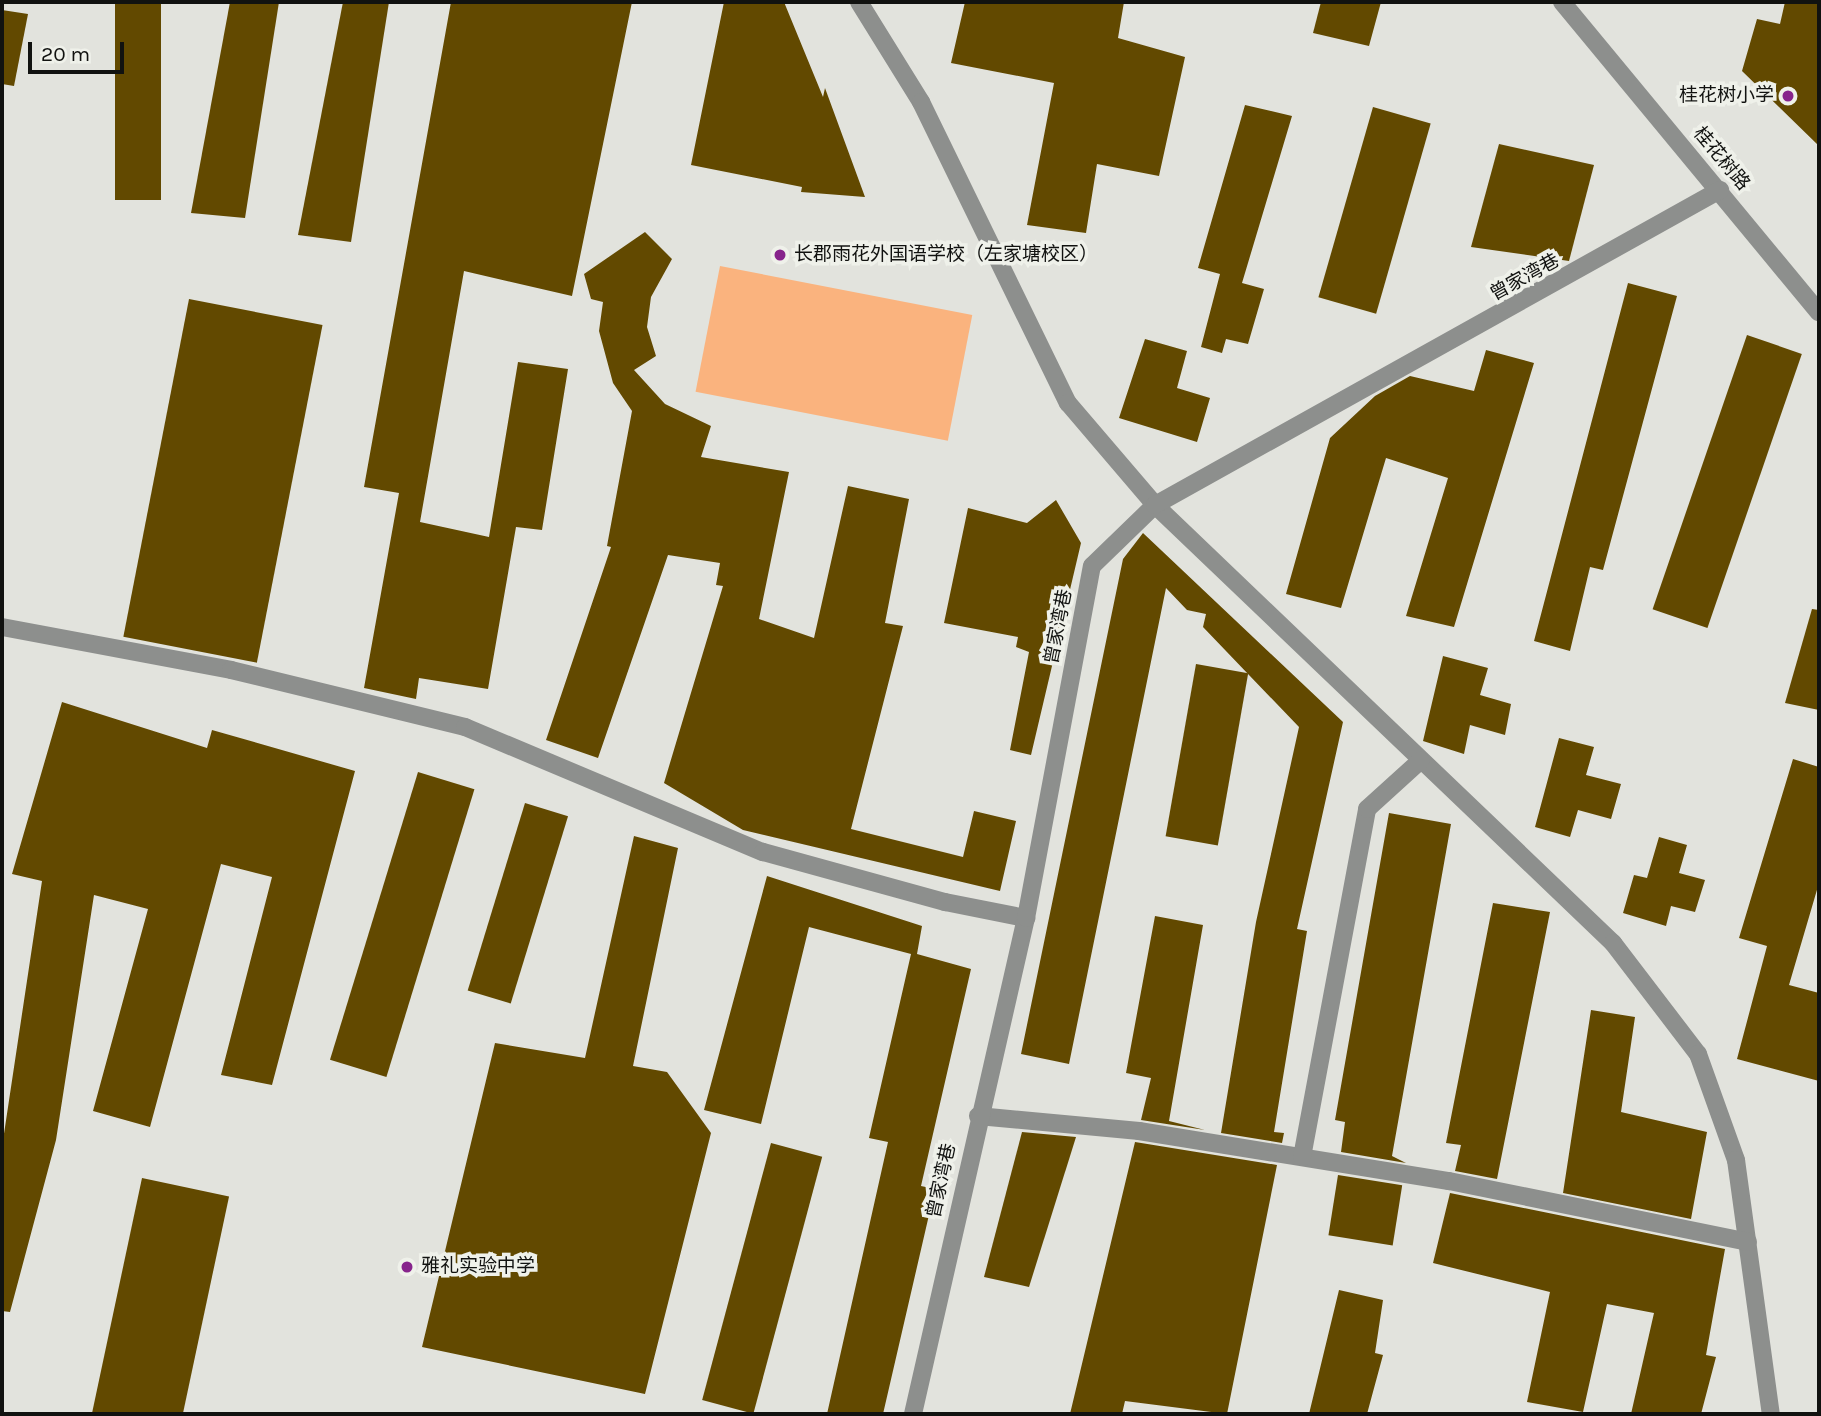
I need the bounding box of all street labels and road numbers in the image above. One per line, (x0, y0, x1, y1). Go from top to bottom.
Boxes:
street label: 桂花树路 (1688, 123, 1754, 195)
street label: 曾家湾巷 (1486, 250, 1564, 306)
street label: 曾家湾巷 (1041, 588, 1077, 666)
street label: 曾家湾巷 (923, 1141, 961, 1221)

